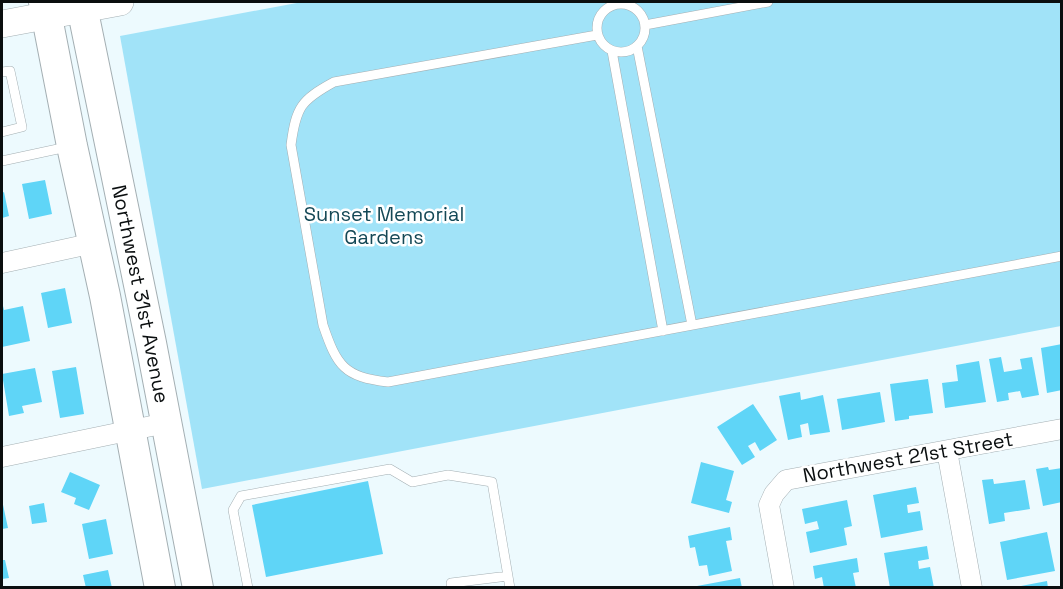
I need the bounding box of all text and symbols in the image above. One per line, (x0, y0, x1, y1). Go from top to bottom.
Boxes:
street label: Northwest 31st Avenue (106, 182, 175, 405)
park label: Sunset Memorial Gardens (304, 201, 464, 250)
street label: Northwest 21st Street (801, 426, 1015, 488)

